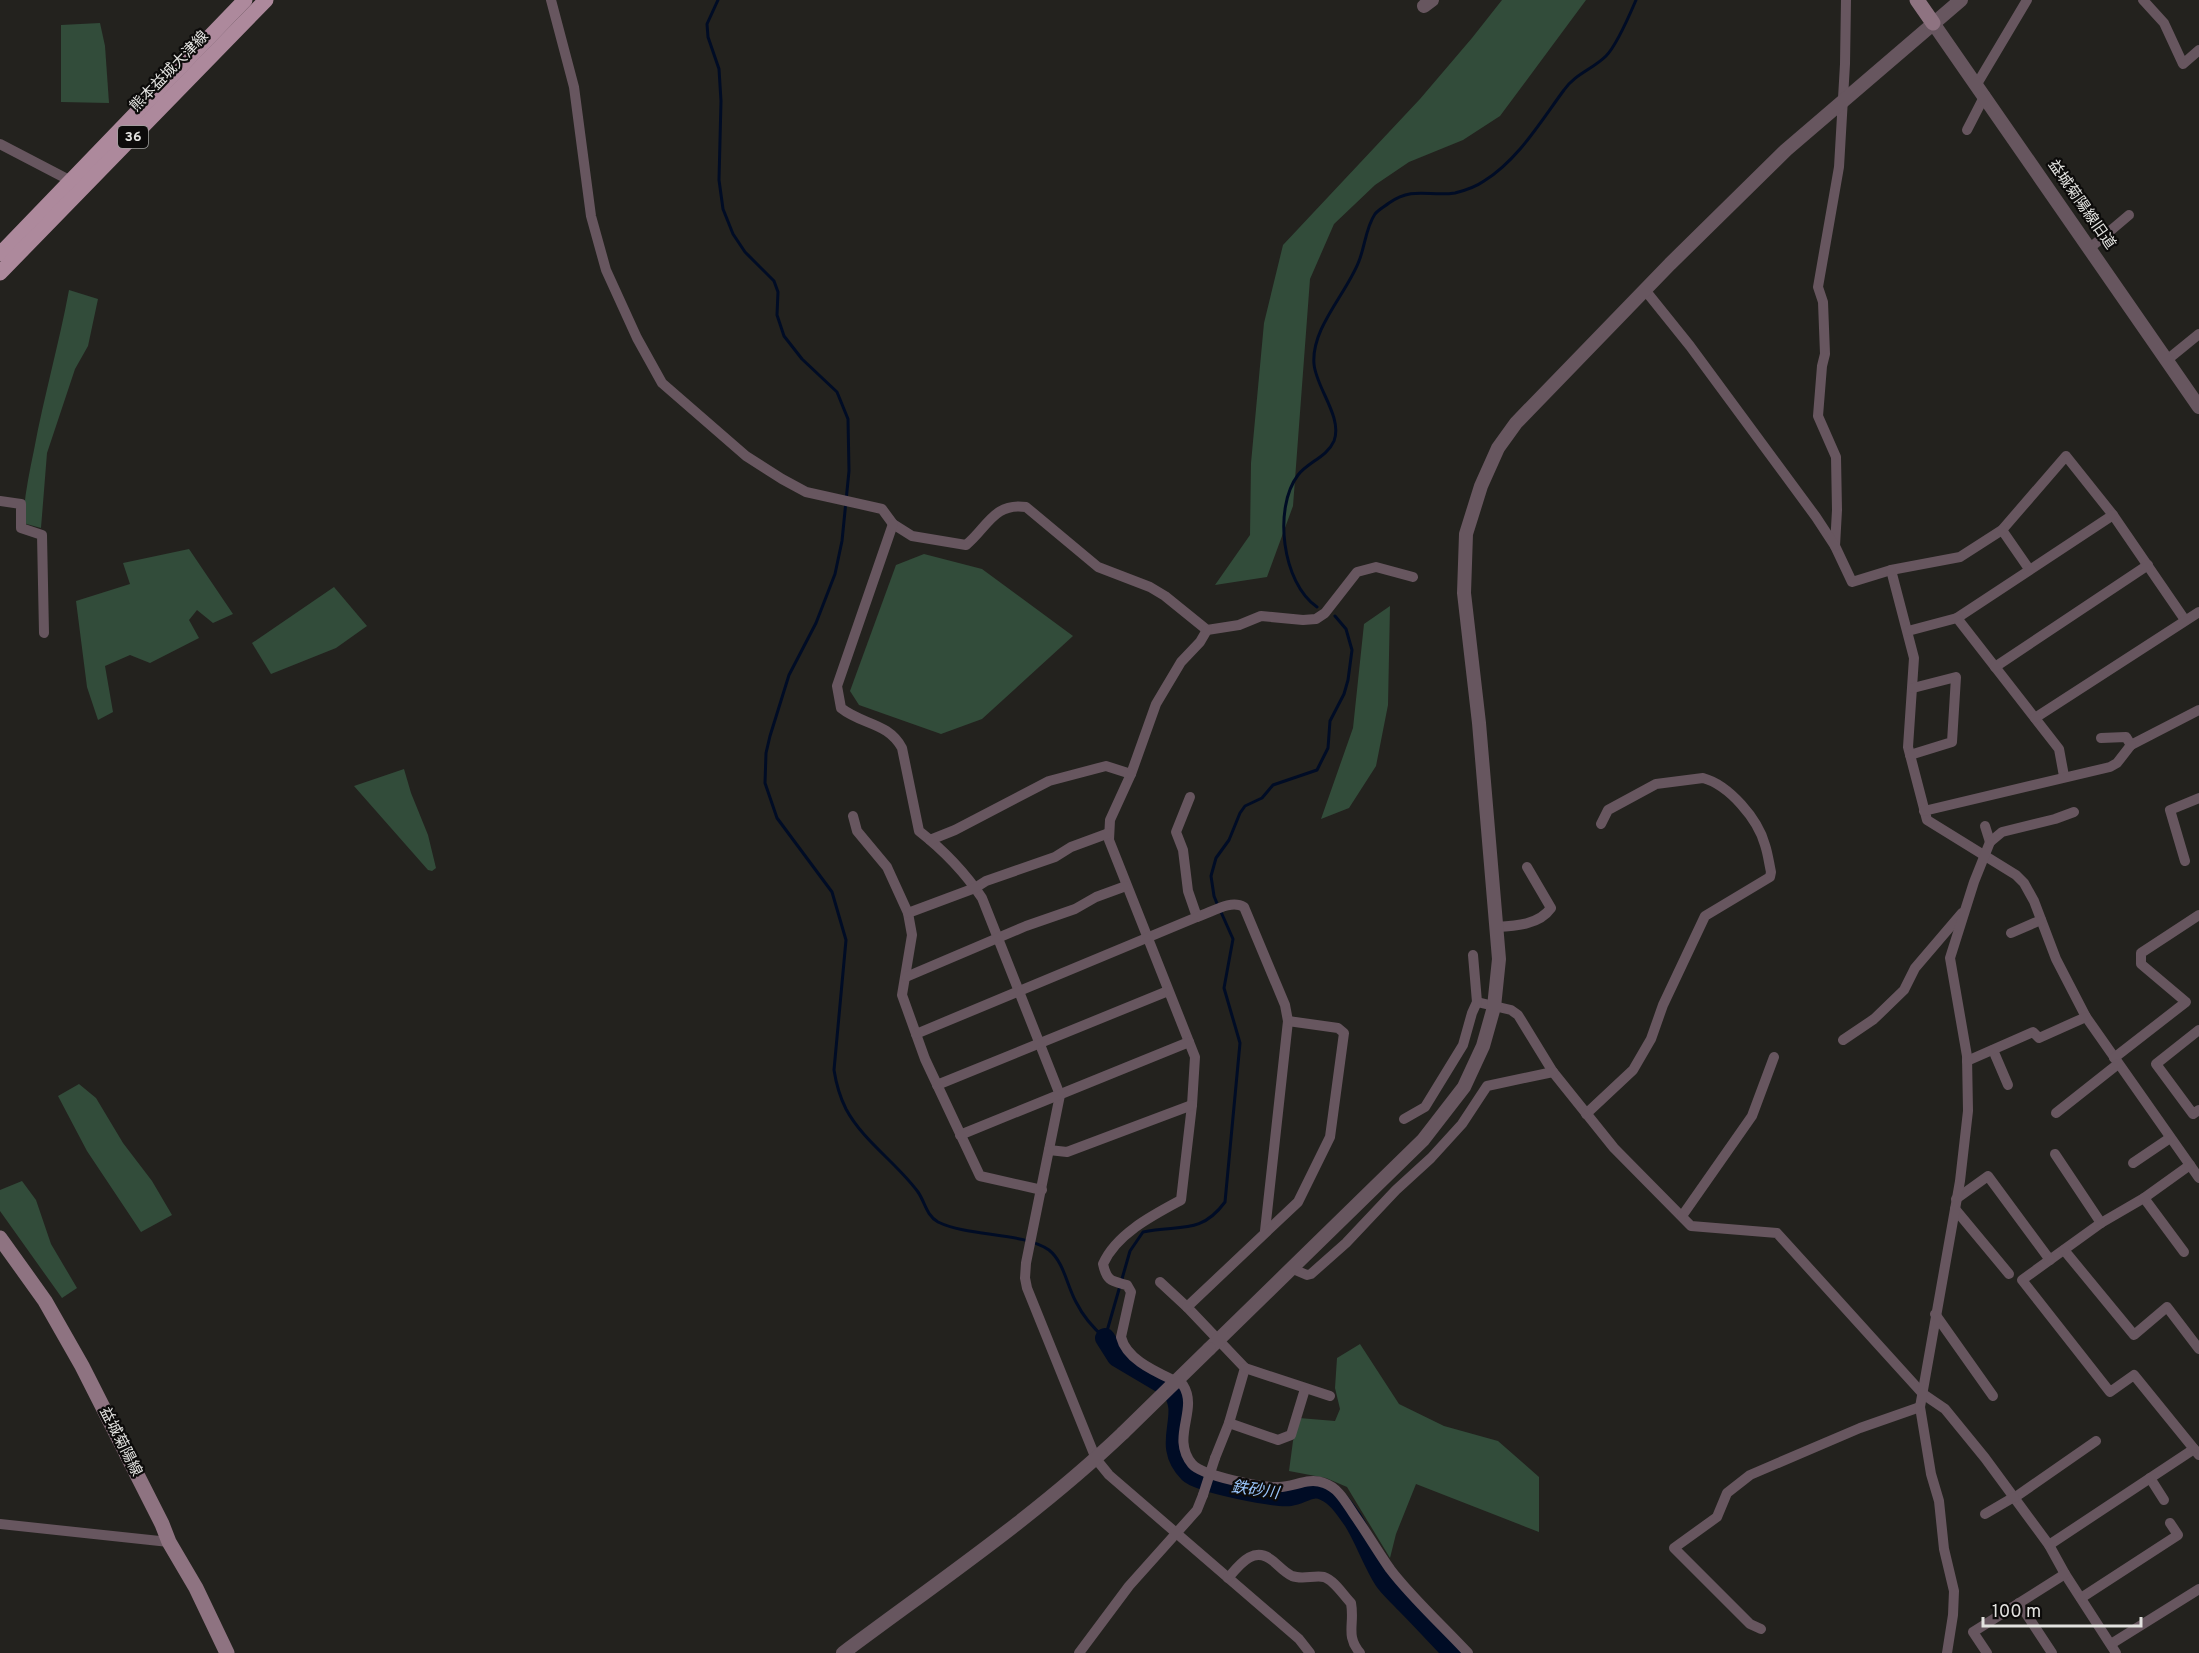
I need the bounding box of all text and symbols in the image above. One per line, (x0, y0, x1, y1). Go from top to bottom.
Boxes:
street label: 熊本益城大津線 (127, 28, 213, 116)
road number: 36 (118, 126, 148, 148)
street label: 益城菊陽線旧道 (2043, 157, 2119, 253)
street label: 益城菊陽線 (95, 1404, 145, 1480)
water label: 鉄砂川 (1230, 1478, 1282, 1505)
scale bar (1983, 1590, 2140, 1628)
text: 100 m (1992, 1601, 2041, 1624)

